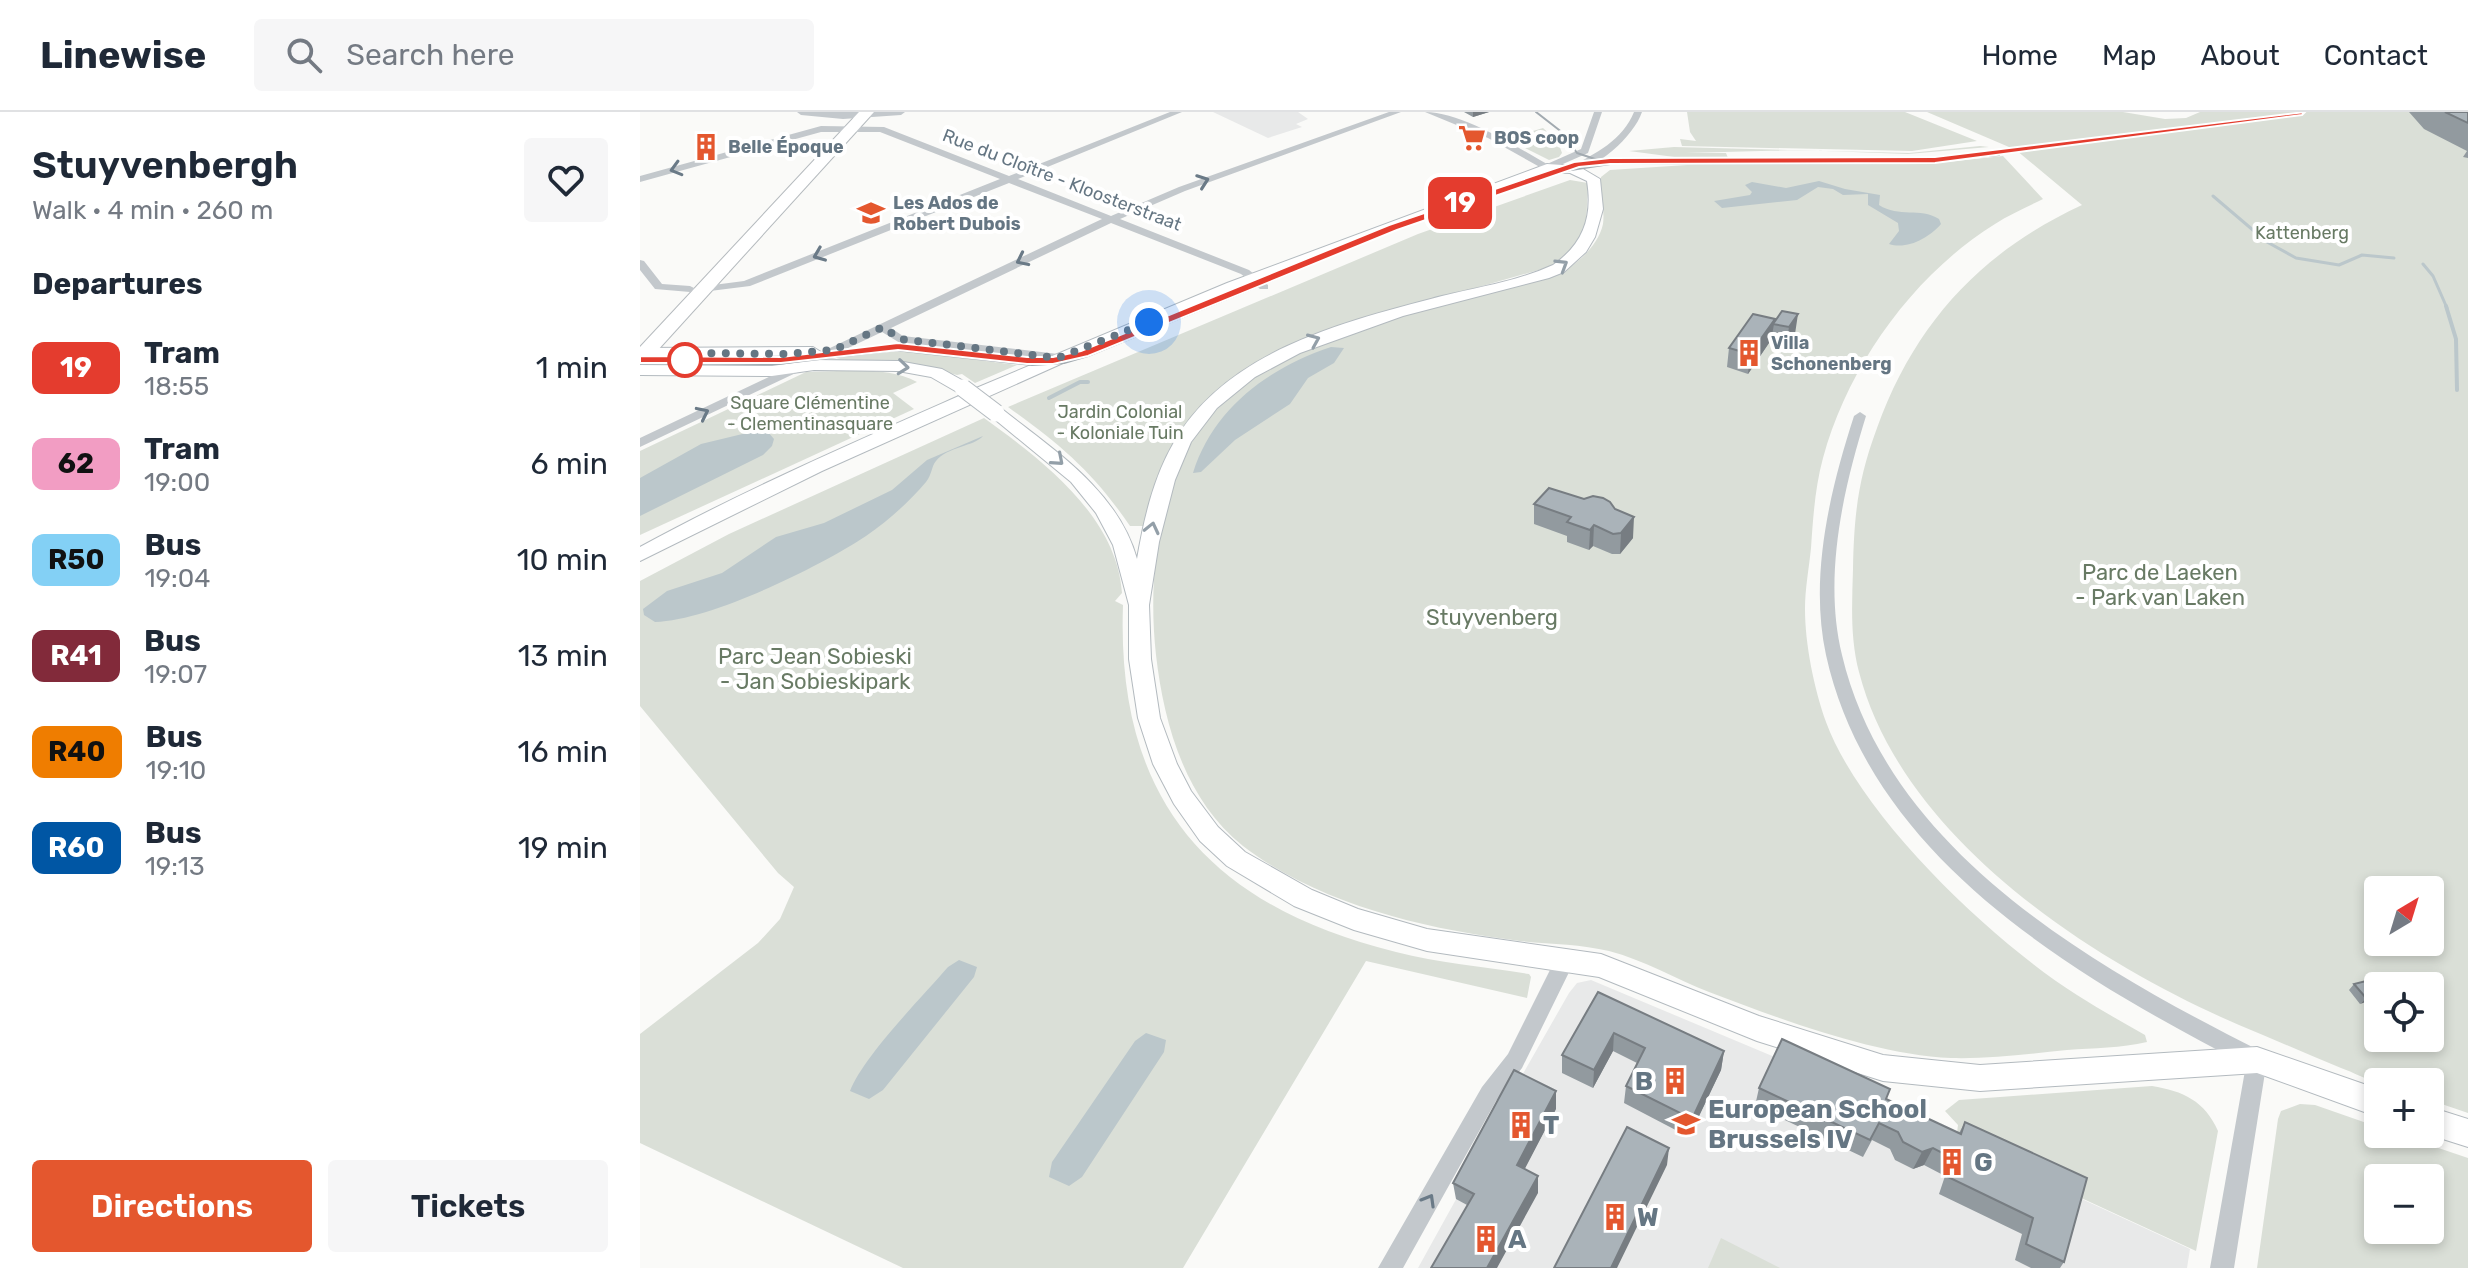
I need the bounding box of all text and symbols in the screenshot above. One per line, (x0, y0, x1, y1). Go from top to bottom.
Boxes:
search box (254, 19, 814, 91)
text: Linewise (40, 32, 206, 78)
icon: search (282, 33, 326, 77)
text: Search here (346, 37, 515, 73)
text: Home (1981, 39, 2058, 72)
text: Map (2102, 39, 2156, 72)
text: About (2200, 39, 2280, 72)
text: Contact (2324, 39, 2428, 72)
supermarket icon: BOS coop (1457, 123, 1487, 153)
street label: Rue du Cloître - Kloosterstraat (939, 124, 1185, 236)
place label: BOS coop (1494, 127, 1579, 149)
building icon: Belle Époque (691, 132, 721, 162)
place label: Belle Époque (728, 136, 844, 158)
button: heart (524, 138, 608, 222)
text: Stuyvenbergh (32, 142, 298, 188)
one-way arrow (670, 160, 684, 176)
one-way arrow (1195, 174, 1209, 191)
line badge: 19 (1424, 177, 1496, 229)
text: 19 (1444, 186, 1476, 219)
place label: Les Ados de Robert Dubois (893, 192, 1021, 235)
text: Walk · 4 min · 260 m (32, 195, 273, 226)
school or university icon: Les Ados de Robert Dubois (856, 198, 886, 228)
park label: Kattenberg (2255, 222, 2349, 244)
one-way arrow (813, 245, 827, 262)
one-way arrow (1016, 250, 1031, 266)
one-way arrow (1553, 260, 1568, 275)
text: Departures (32, 266, 203, 302)
your location (1129, 302, 1169, 342)
place label: Villa Schonenberg (1771, 332, 1892, 375)
one-way arrow (1306, 334, 1320, 350)
text: Tram (144, 335, 220, 371)
building icon: Villa Schonenberg (1734, 338, 1764, 368)
unlabelled marker (668, 343, 702, 377)
text: 1 min (536, 350, 608, 386)
text: 19 (60, 351, 92, 384)
one-way arrow (897, 359, 910, 376)
text: 18:55 (144, 371, 209, 402)
park label: Square Clémentine - Clementinasquare (727, 392, 893, 435)
park label: Jardin Colonial - Koloniale Tuin (1056, 401, 1184, 444)
one-way arrow (694, 407, 709, 423)
text: Tram (144, 431, 220, 467)
text: 6 min (530, 446, 608, 482)
text: 62 (58, 447, 94, 480)
one-way arrow (1049, 450, 1063, 465)
text: 19:00 (144, 467, 210, 498)
one-way arrow (1143, 521, 1160, 535)
text: Bus (144, 527, 201, 563)
text: 10 min (517, 542, 608, 578)
text: R50 (48, 543, 104, 576)
park label: Parc de Laeken - Park van Laken (2075, 559, 2245, 611)
text: 19:04 (144, 563, 210, 594)
park label: Stuyvenberg (1426, 604, 1558, 631)
text: Bus (144, 623, 201, 659)
text: 13 min (518, 638, 608, 674)
text: R41 (50, 639, 102, 672)
park label: Parc Jean Sobieski - Jan Sobieskipark (718, 643, 912, 695)
text: 19:07 (144, 659, 207, 690)
text: Bus (146, 719, 202, 755)
text: 16 min (518, 734, 608, 770)
text: R40 (48, 735, 106, 768)
text: 19:10 (146, 755, 206, 786)
text: Bus (145, 815, 202, 851)
text: 19 min (518, 830, 608, 866)
text: R60 (48, 831, 105, 864)
text: 19:13 (145, 851, 205, 882)
north arrow (2364, 876, 2444, 956)
map controls (2364, 876, 2444, 1244)
button: locate (2364, 972, 2444, 1052)
place label: B (1635, 1066, 1653, 1097)
building icon: B (1660, 1066, 1690, 1096)
button: + (2364, 1068, 2444, 1148)
place label: European School Brussels IV (1708, 1094, 1927, 1155)
school or university icon: European School Brussels IV (1671, 1109, 1701, 1139)
building icon: T (1506, 1110, 1536, 1140)
place label: T (1543, 1110, 1559, 1141)
building icon: G (1937, 1147, 1967, 1177)
place label: G (1974, 1147, 1993, 1178)
button: Directions (32, 1160, 312, 1252)
button: Tickets (328, 1160, 608, 1252)
button: − (2364, 1164, 2444, 1244)
one-way arrow (1419, 1194, 1435, 1209)
building icon: W (1600, 1202, 1630, 1232)
place label: W (1637, 1202, 1659, 1233)
building icon: A (1471, 1224, 1501, 1254)
place label: A (1508, 1224, 1527, 1255)

